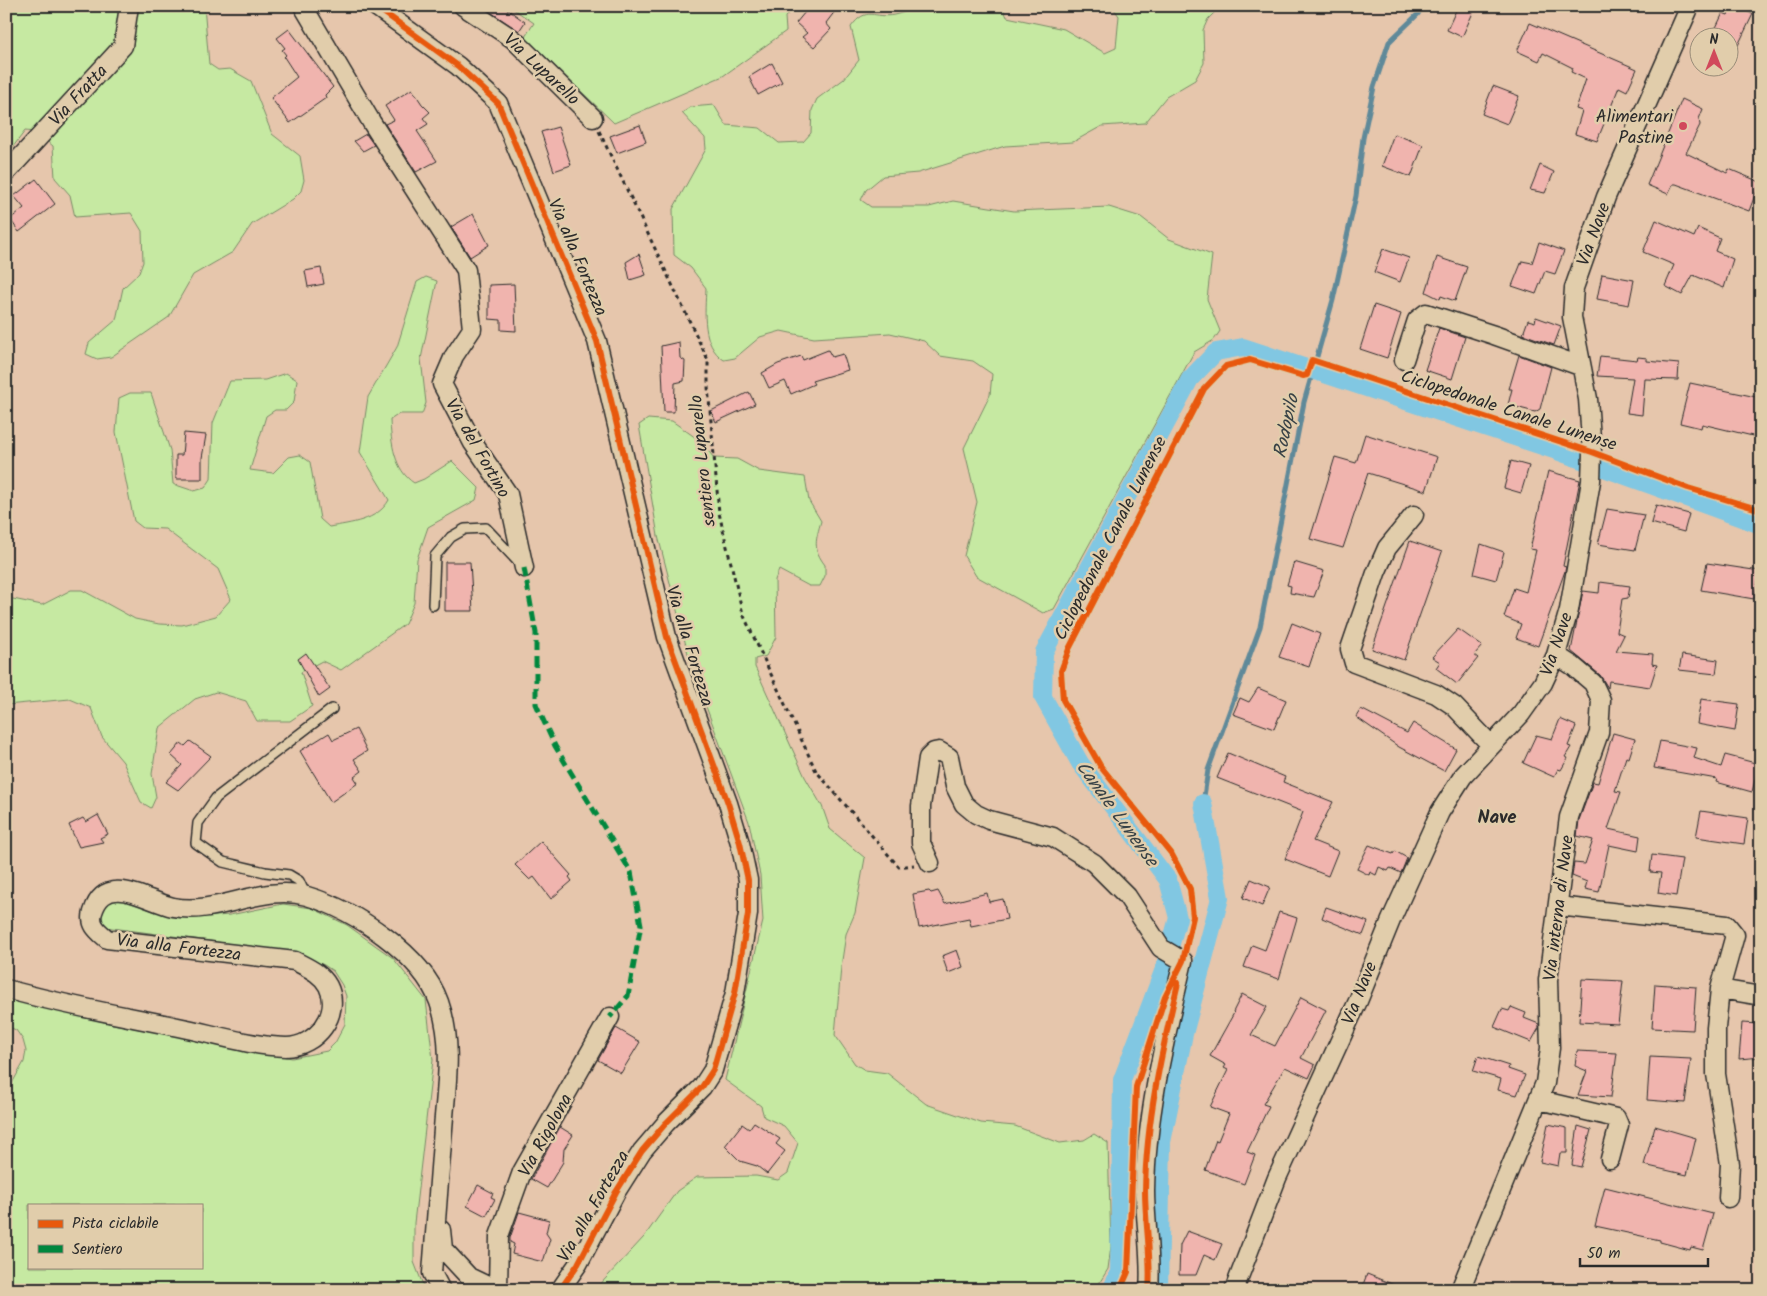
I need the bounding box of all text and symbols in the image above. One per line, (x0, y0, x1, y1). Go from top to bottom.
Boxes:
street label: Via Luparello (496, 27, 586, 113)
north arrow (1690, 28, 1740, 78)
text: N (1710, 29, 1719, 51)
street label: Via Fratta (43, 58, 116, 134)
place label: Alimentari Pastine (1596, 103, 1674, 153)
marker: Alimentari Pastine (1677, 120, 1689, 132)
street label: Via alla Fortezza (539, 194, 614, 321)
street label: Via Nave (1570, 199, 1619, 270)
street label: Ciclopedonale Canale Lunense (1397, 363, 1620, 460)
water label: Rodopilo (1266, 390, 1309, 461)
street label: sentiero Luparello (682, 393, 725, 528)
street label: Via del Fortino (436, 394, 517, 504)
street label: Ciclopedonale Canale Lunense (1047, 432, 1176, 646)
street label: Via alla Fortezza (656, 582, 721, 711)
street label: Via Nave (1533, 609, 1582, 680)
water label: Canale Lunense (1067, 755, 1167, 876)
district label: Nave (1478, 803, 1516, 833)
street label: Via interna di Nave (1536, 834, 1583, 983)
street label: Via alla Fortezza (115, 926, 243, 971)
street label: Via Nave (1335, 958, 1386, 1030)
street label: Via Rigolona (511, 1089, 581, 1183)
street label: Via alla Fortezza (550, 1145, 638, 1268)
legend (28, 1204, 202, 1268)
text: Pista ciclabile (72, 1212, 159, 1236)
scale bar (1580, 1236, 1707, 1268)
text: Sentiero (72, 1238, 123, 1262)
text: 50 m (1587, 1242, 1621, 1266)

